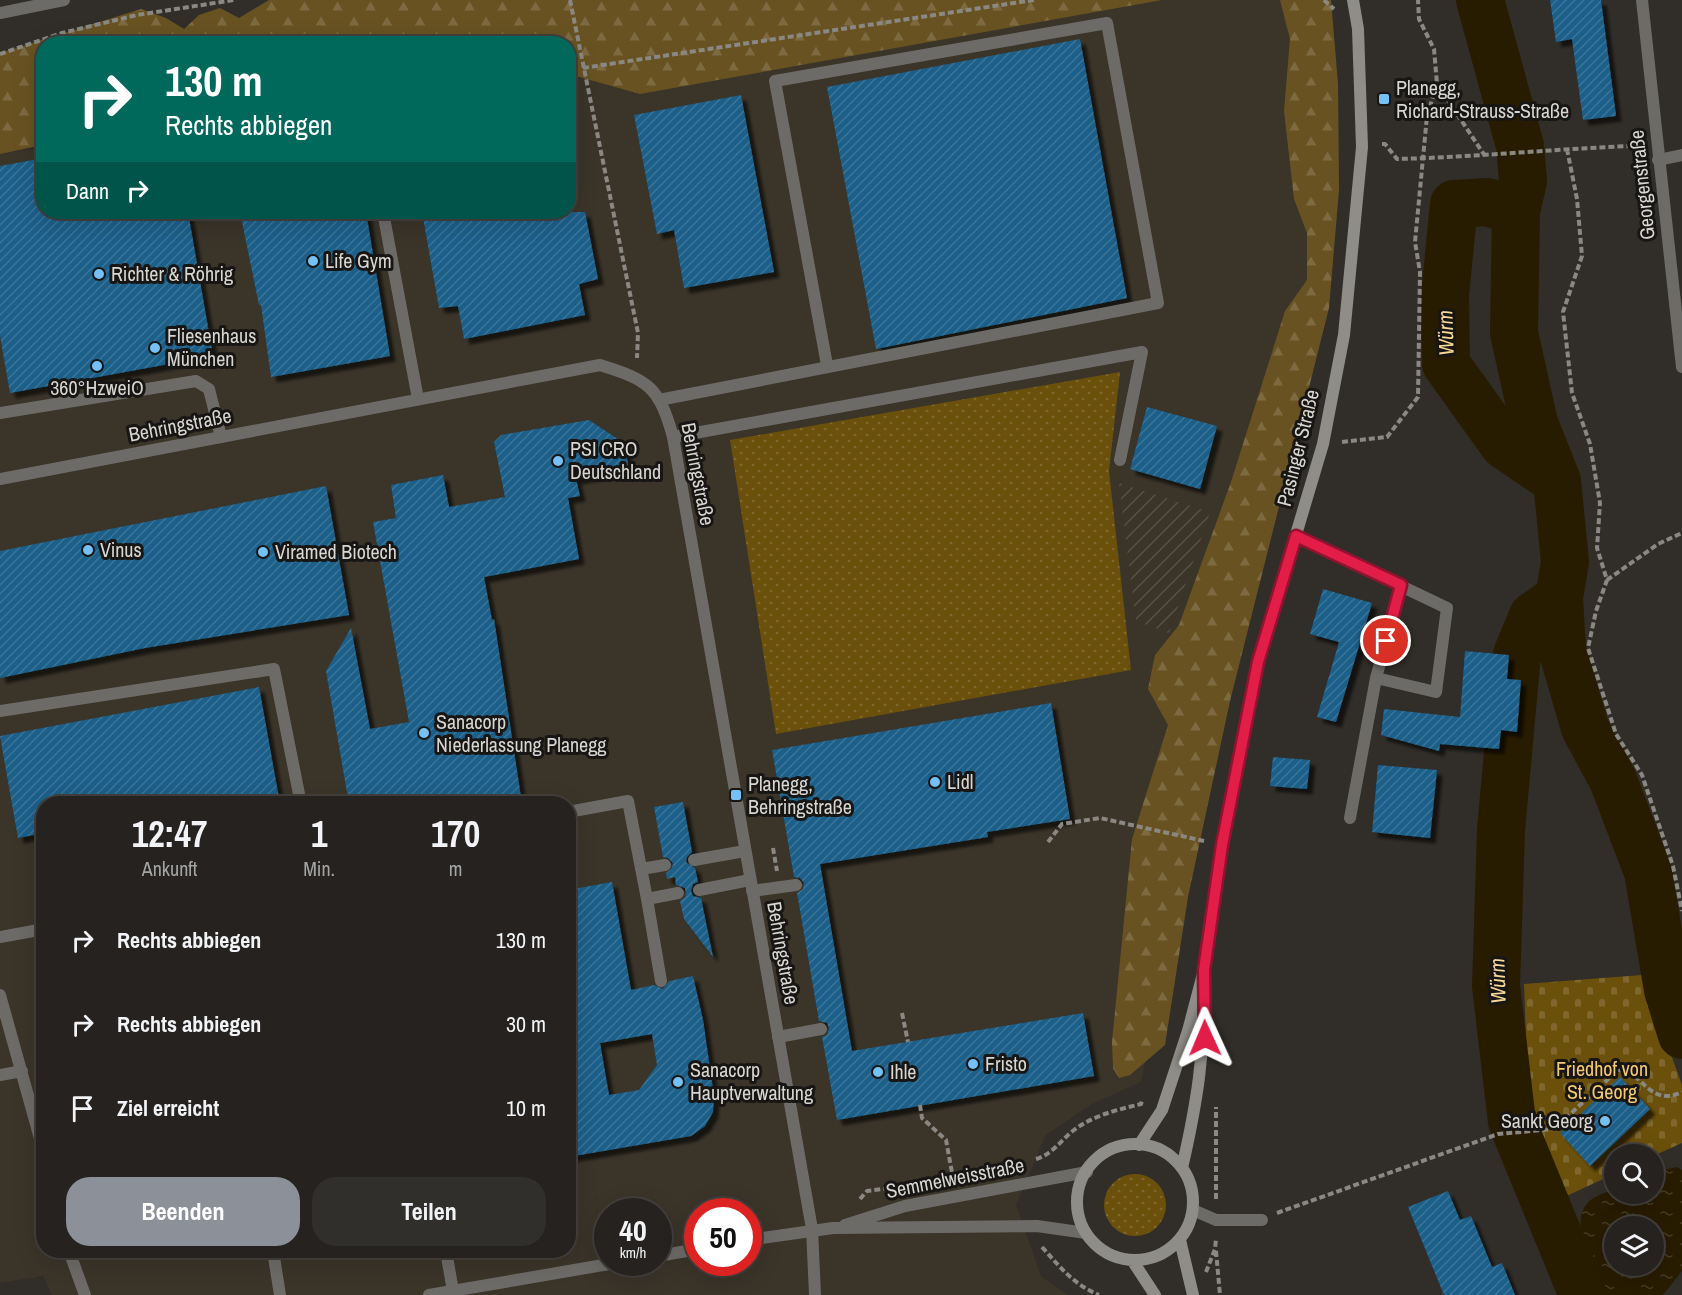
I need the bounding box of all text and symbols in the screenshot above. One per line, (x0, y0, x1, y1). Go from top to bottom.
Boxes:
text: 130 m (165, 53, 263, 109)
icon: right (66, 60, 144, 138)
place label: Planegg, Richard-Strauss-Straße (1396, 74, 1569, 124)
marker: Planegg, Richard-Strauss-Straße (1377, 92, 1391, 106)
text: Rechts abbiegen (165, 107, 332, 143)
street label: Georgenstraße (1622, 129, 1661, 241)
icon: right (121, 174, 154, 207)
text: Dann (66, 176, 109, 206)
place label: Life Gym (325, 247, 392, 274)
marker: Life Gym (306, 254, 320, 268)
place label: Richter & Röhrig (111, 260, 233, 287)
marker: Richter & Röhrig (92, 267, 106, 281)
water label: Würm (1430, 310, 1461, 356)
place label: Fliesenhaus München (167, 322, 256, 372)
marker: Fliesenhaus München (148, 341, 162, 355)
marker: 360°HzweiO (90, 359, 104, 373)
place label: 360°HzweiO (50, 374, 144, 401)
street label: Pasinger Straße (1270, 387, 1325, 509)
street label: Behringstraße (126, 401, 233, 448)
street label: Behringstraße (675, 420, 722, 527)
place label: PSI CRO Deutschland (570, 435, 661, 485)
marker: PSI CRO Deutschland (551, 454, 565, 468)
place label: Vinus (100, 536, 142, 563)
place label: Viramed Biotech (275, 538, 397, 565)
marker: Vinus (81, 543, 95, 557)
marker: Viramed Biotech (256, 545, 270, 559)
pin (1360, 615, 1411, 666)
icon: arrive (1369, 624, 1402, 657)
place label: Sanacorp Niederlassung Planegg (436, 708, 606, 758)
marker: Sanacorp Niederlassung Planegg (417, 726, 431, 740)
place label: Lidl (947, 768, 973, 795)
place label: Planegg, Behringstraße (748, 770, 852, 820)
marker: Lidl (928, 775, 942, 789)
marker: Planegg, Behringstraße (729, 788, 743, 802)
text: 12:47 (132, 810, 207, 858)
text: 1 (311, 810, 327, 858)
text: 170 (431, 810, 480, 858)
text: Ankunft (142, 855, 197, 882)
text: Min. (303, 855, 335, 882)
text: m (449, 855, 462, 882)
street label: Behringstraße (761, 899, 806, 1006)
icon: right (66, 924, 99, 957)
text: Rechts abbiegen (117, 925, 261, 955)
text: 130 m (496, 925, 546, 955)
water label: Würm (1482, 958, 1513, 1004)
position arrow (1173, 1006, 1237, 1070)
icon: right (66, 1008, 99, 1041)
text: Rechts abbiegen (117, 1009, 261, 1039)
text: 30 m (506, 1009, 546, 1039)
place label: Fristo (985, 1050, 1027, 1077)
park label: Friedhof von St. Georg (1556, 1055, 1648, 1105)
place label: Sanacorp Hauptverwaltung (690, 1056, 813, 1106)
marker: Fristo (966, 1057, 980, 1071)
place label: Ihle (890, 1058, 916, 1085)
marker: Ihle (871, 1065, 885, 1079)
marker: Sanacorp Hauptverwaltung (671, 1075, 685, 1089)
icon: arrive (66, 1092, 99, 1125)
text: Ziel erreicht (117, 1093, 219, 1123)
text: 10 m (506, 1093, 546, 1123)
place label: Sankt Georg (1501, 1107, 1593, 1134)
marker: Sankt Georg (1598, 1114, 1612, 1128)
map controls (1604, 1144, 1664, 1276)
button: search (1604, 1144, 1664, 1204)
street label: Semmelweisstraße (883, 1151, 1026, 1204)
button: Beenden (66, 1177, 300, 1246)
button: Teilen (312, 1177, 546, 1246)
speed limit sign: 50 (684, 1198, 762, 1276)
text: 40 (619, 1210, 647, 1250)
button: layers (1604, 1216, 1664, 1276)
text: km/h (620, 1242, 646, 1263)

